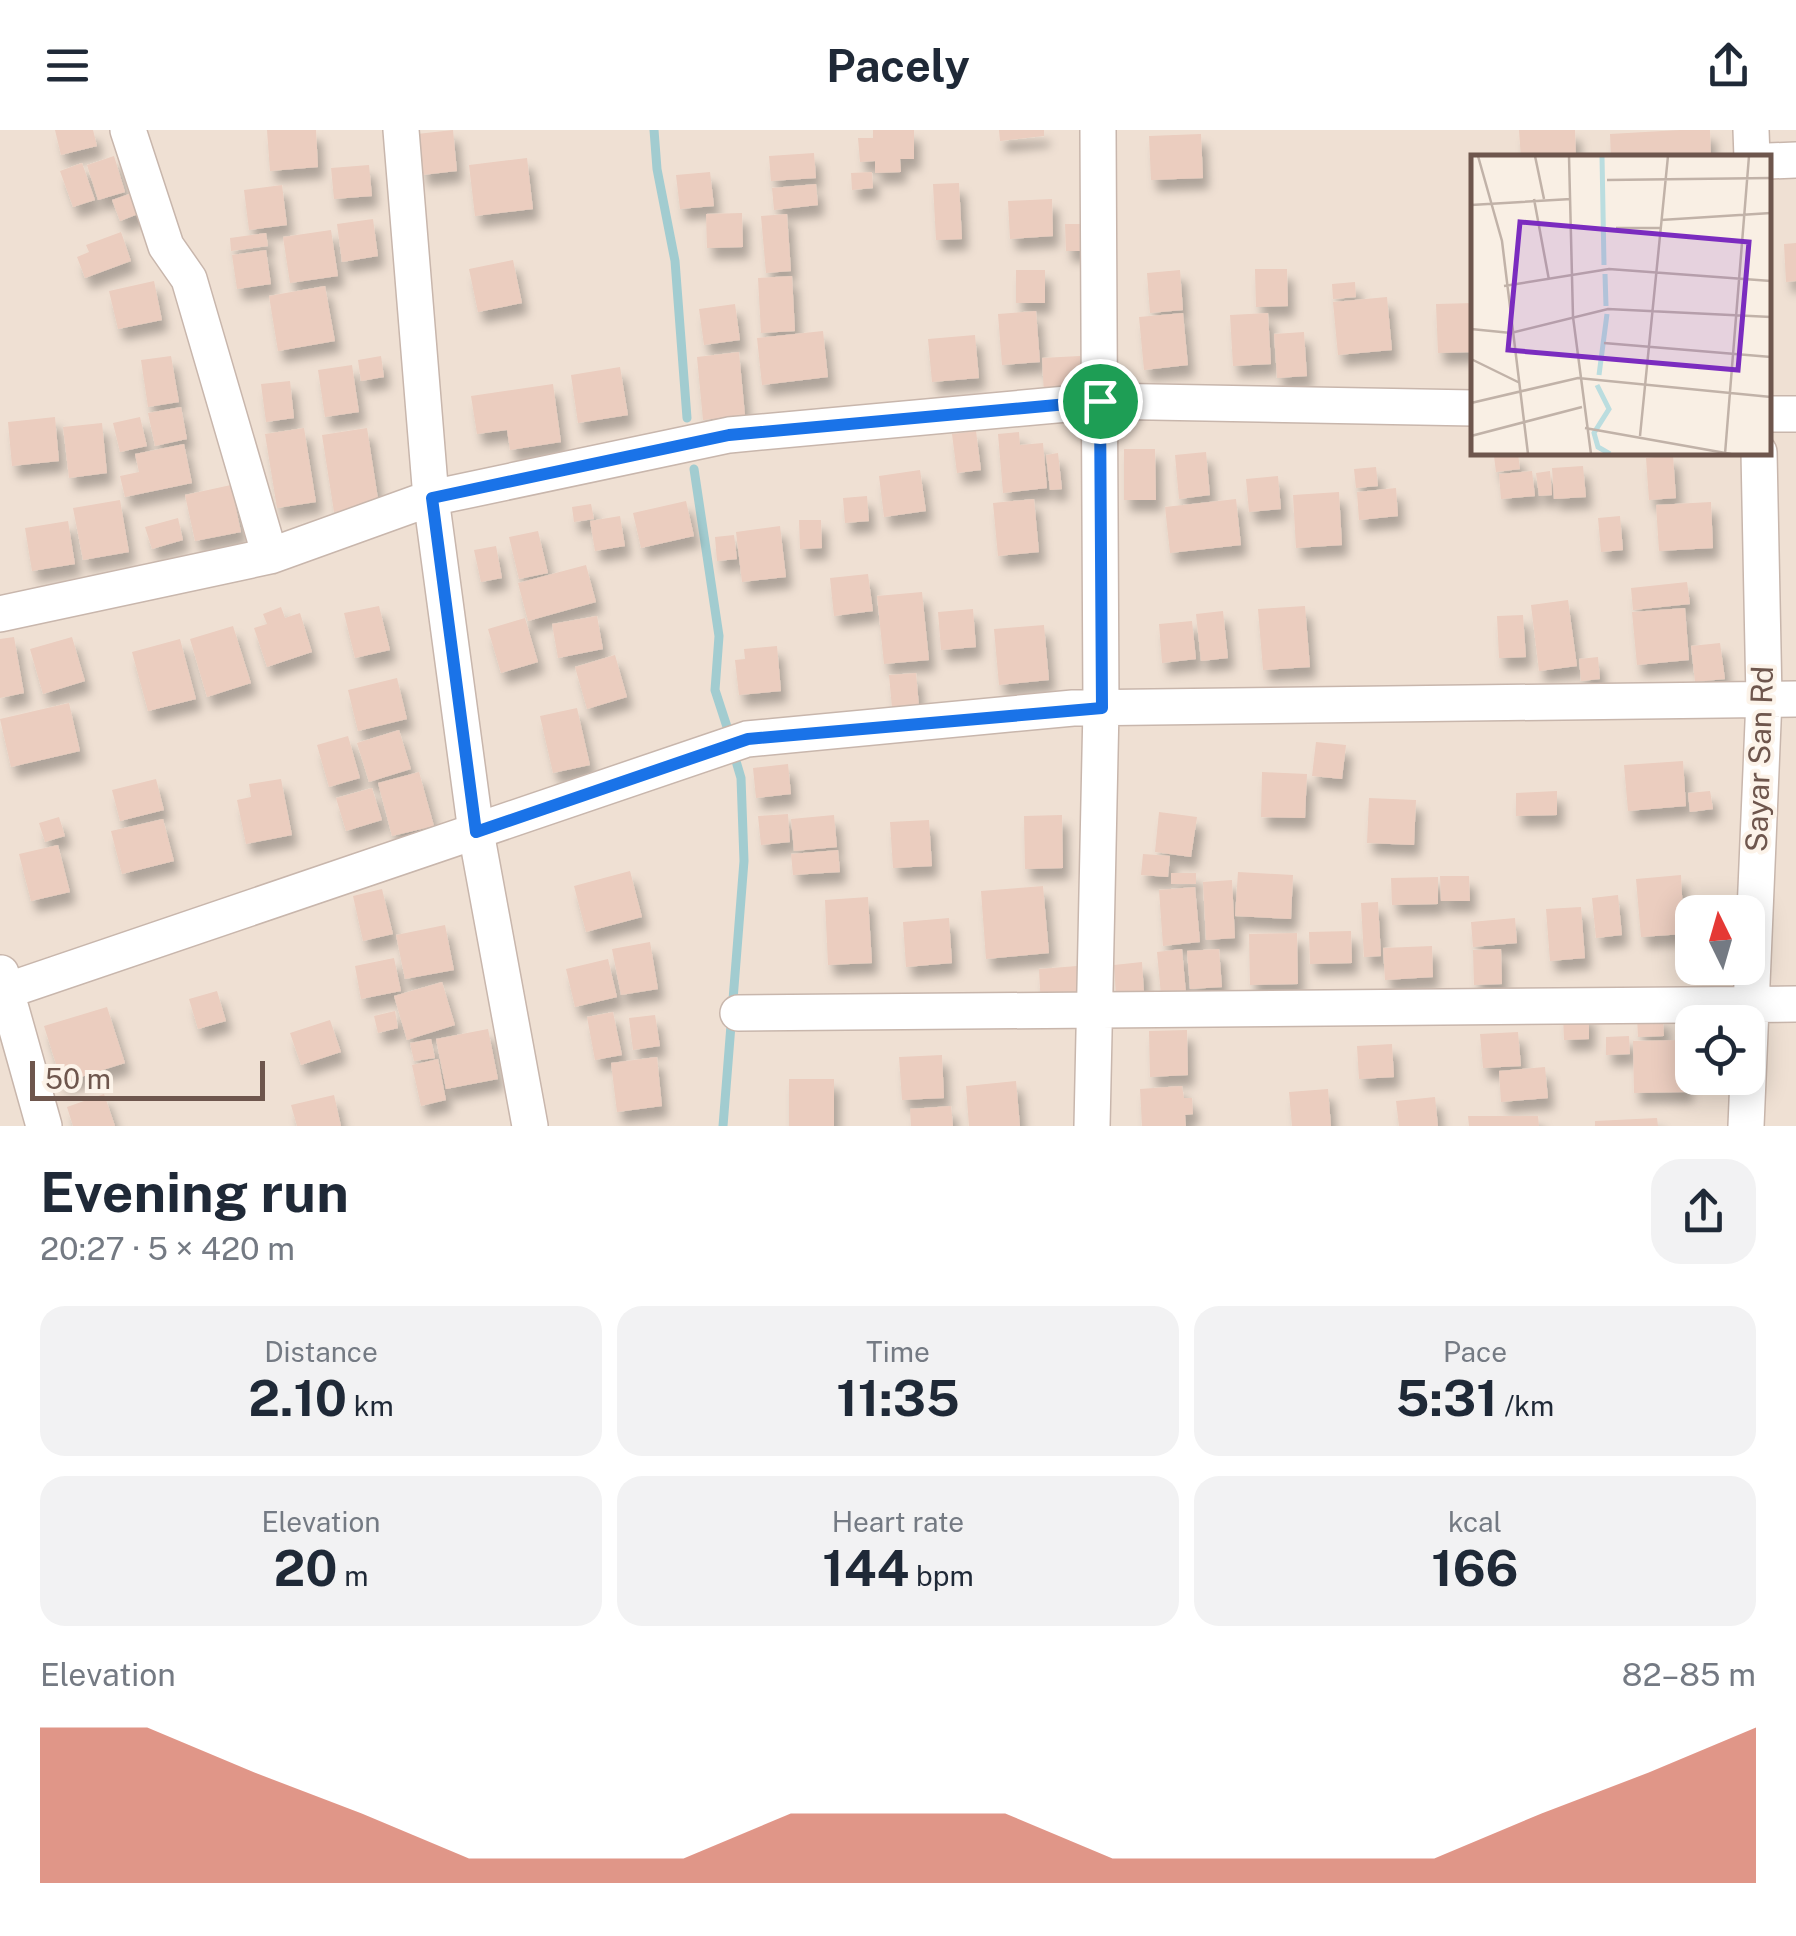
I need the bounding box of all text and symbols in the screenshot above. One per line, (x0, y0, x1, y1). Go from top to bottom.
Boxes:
icon: menu (40, 38, 95, 93)
icon: share (1701, 38, 1756, 93)
text: Pacely (826, 39, 970, 92)
inset map (1471, 155, 1771, 455)
pin (1058, 359, 1143, 444)
icon: arrive (1073, 374, 1128, 429)
street label: Sayar San Rd (1738, 665, 1780, 853)
north arrow (1675, 895, 1765, 985)
map controls (1675, 895, 1765, 1095)
button: locate (1675, 1005, 1765, 1095)
scale bar (30, 1056, 265, 1100)
text: 50 m (45, 1062, 111, 1095)
button: share (1651, 1159, 1756, 1264)
text: Evening run (40, 1160, 349, 1224)
text: 20:27 · 5 × 420 m (40, 1230, 295, 1267)
text: Distance (264, 1335, 378, 1368)
text: Time (866, 1335, 930, 1368)
text: Pace (1443, 1335, 1507, 1368)
text: 2.10 (248, 1368, 347, 1427)
text: 11:35 (836, 1368, 960, 1427)
text: 5:31 (1396, 1368, 1498, 1427)
text: km (347, 1389, 394, 1422)
text: /km (1498, 1389, 1554, 1422)
text: Elevation (262, 1505, 380, 1538)
text: Heart rate (832, 1505, 964, 1538)
text: kcal (1448, 1505, 1502, 1538)
text: 20 (273, 1538, 337, 1597)
text: 144 (822, 1538, 909, 1597)
text: 166 (1431, 1538, 1519, 1597)
text: m (337, 1559, 369, 1592)
text: bpm (909, 1559, 974, 1592)
text: Elevation (40, 1656, 176, 1693)
text: 82–85 m (1622, 1656, 1756, 1693)

